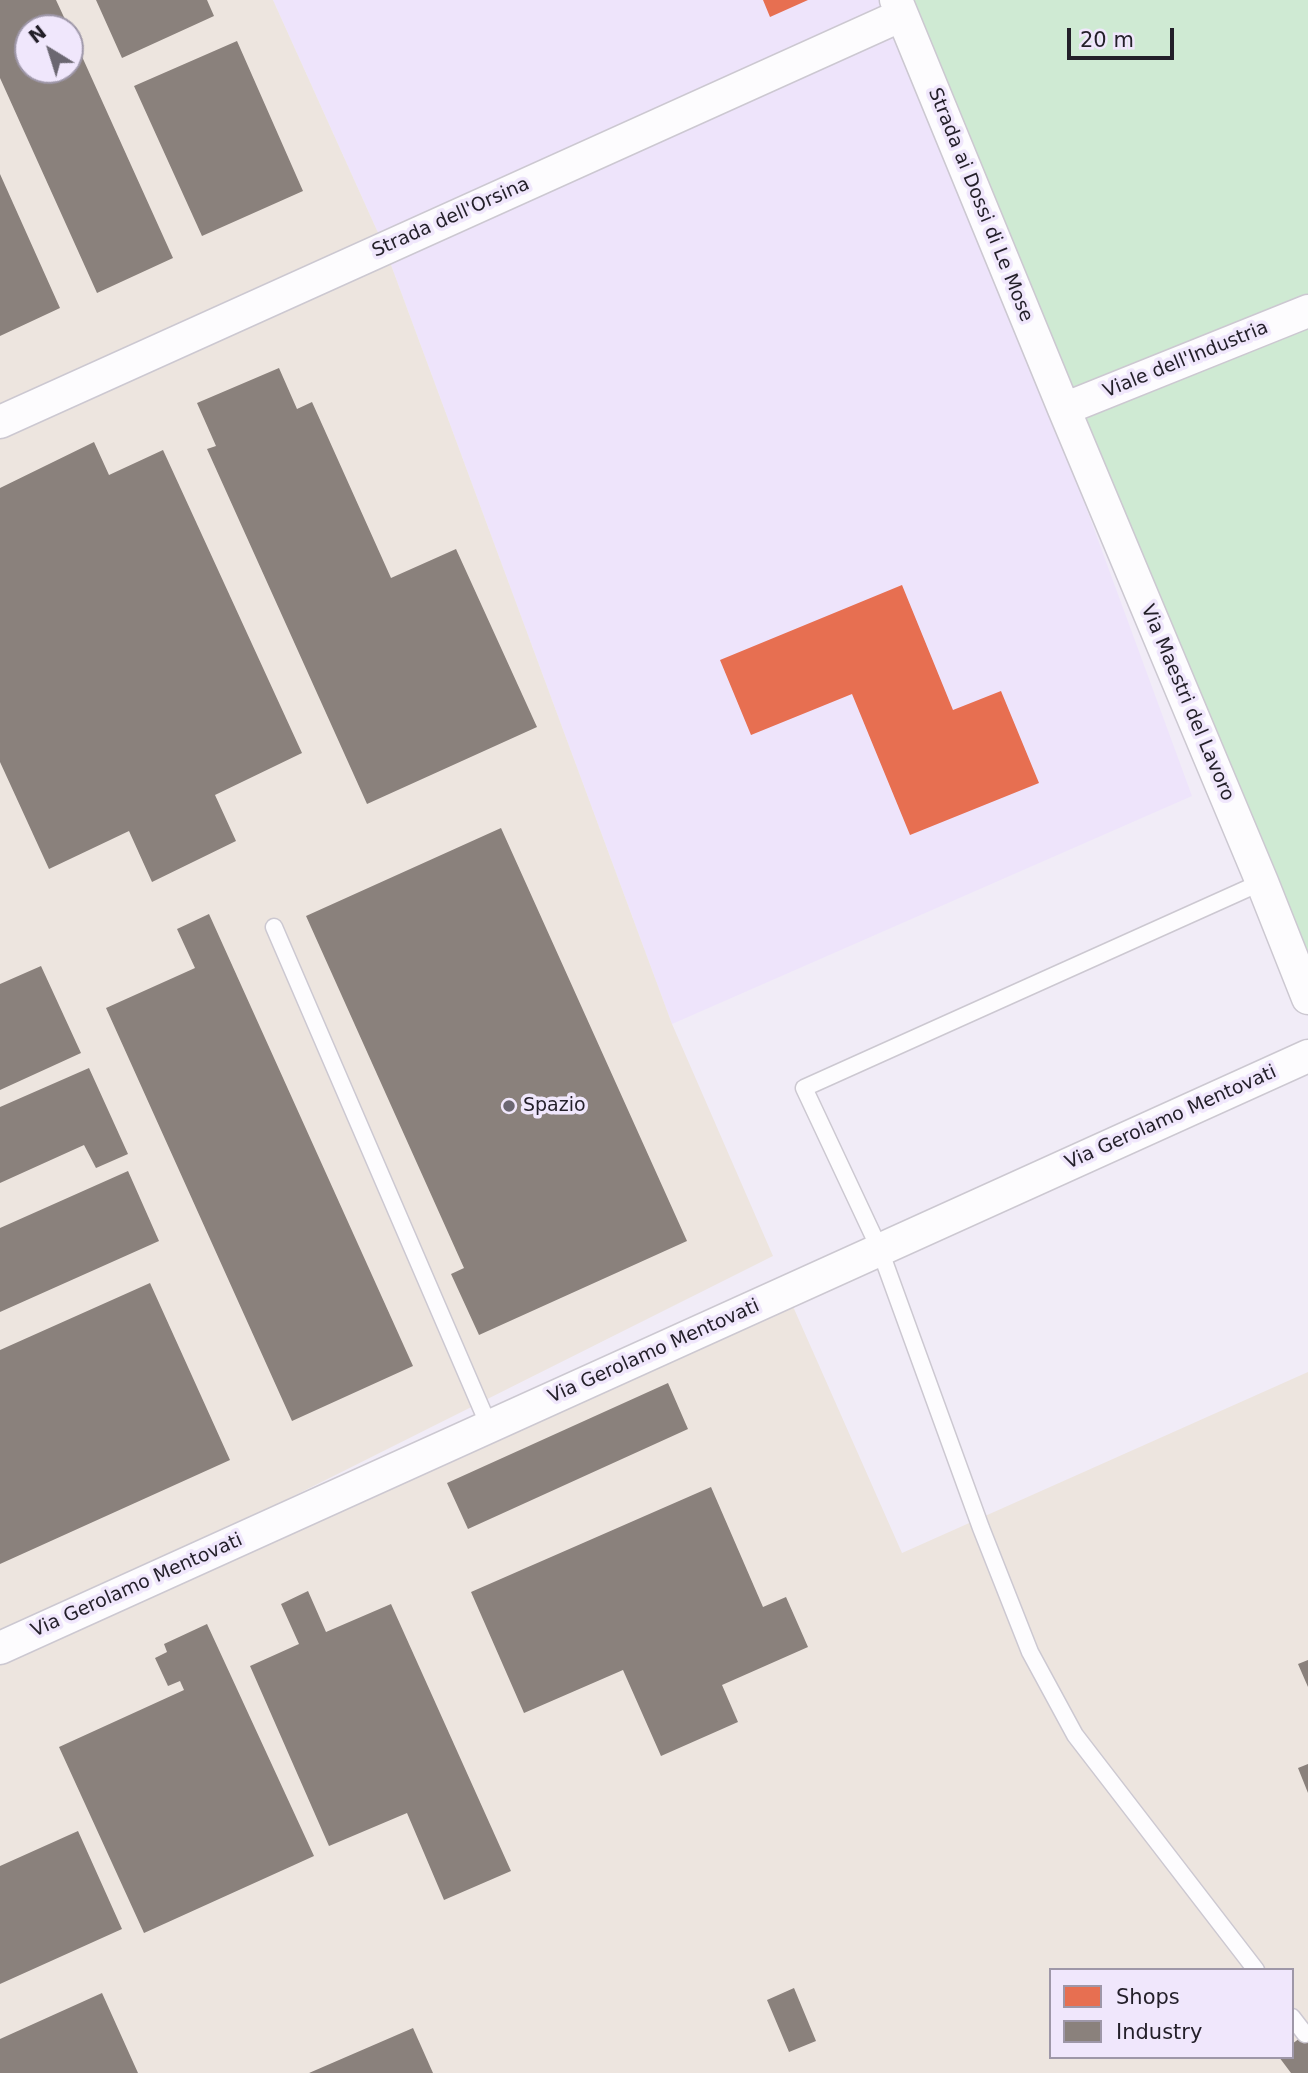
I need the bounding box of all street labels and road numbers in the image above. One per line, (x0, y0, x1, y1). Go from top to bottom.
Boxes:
street label: Strada ai Dossi di Le Mose (923, 85, 1037, 325)
street label: Strada dell'Orsina (369, 173, 533, 263)
street label: Viale dell'Industria (1100, 316, 1272, 404)
street label: Via Maestri del Lavoro (1135, 601, 1239, 805)
street label: Via Gerolamo Mentovati (1062, 1061, 1280, 1175)
street label: Via Gerolamo Mentovati (545, 1295, 763, 1409)
street label: Via Gerolamo Mentovati (28, 1529, 246, 1643)

